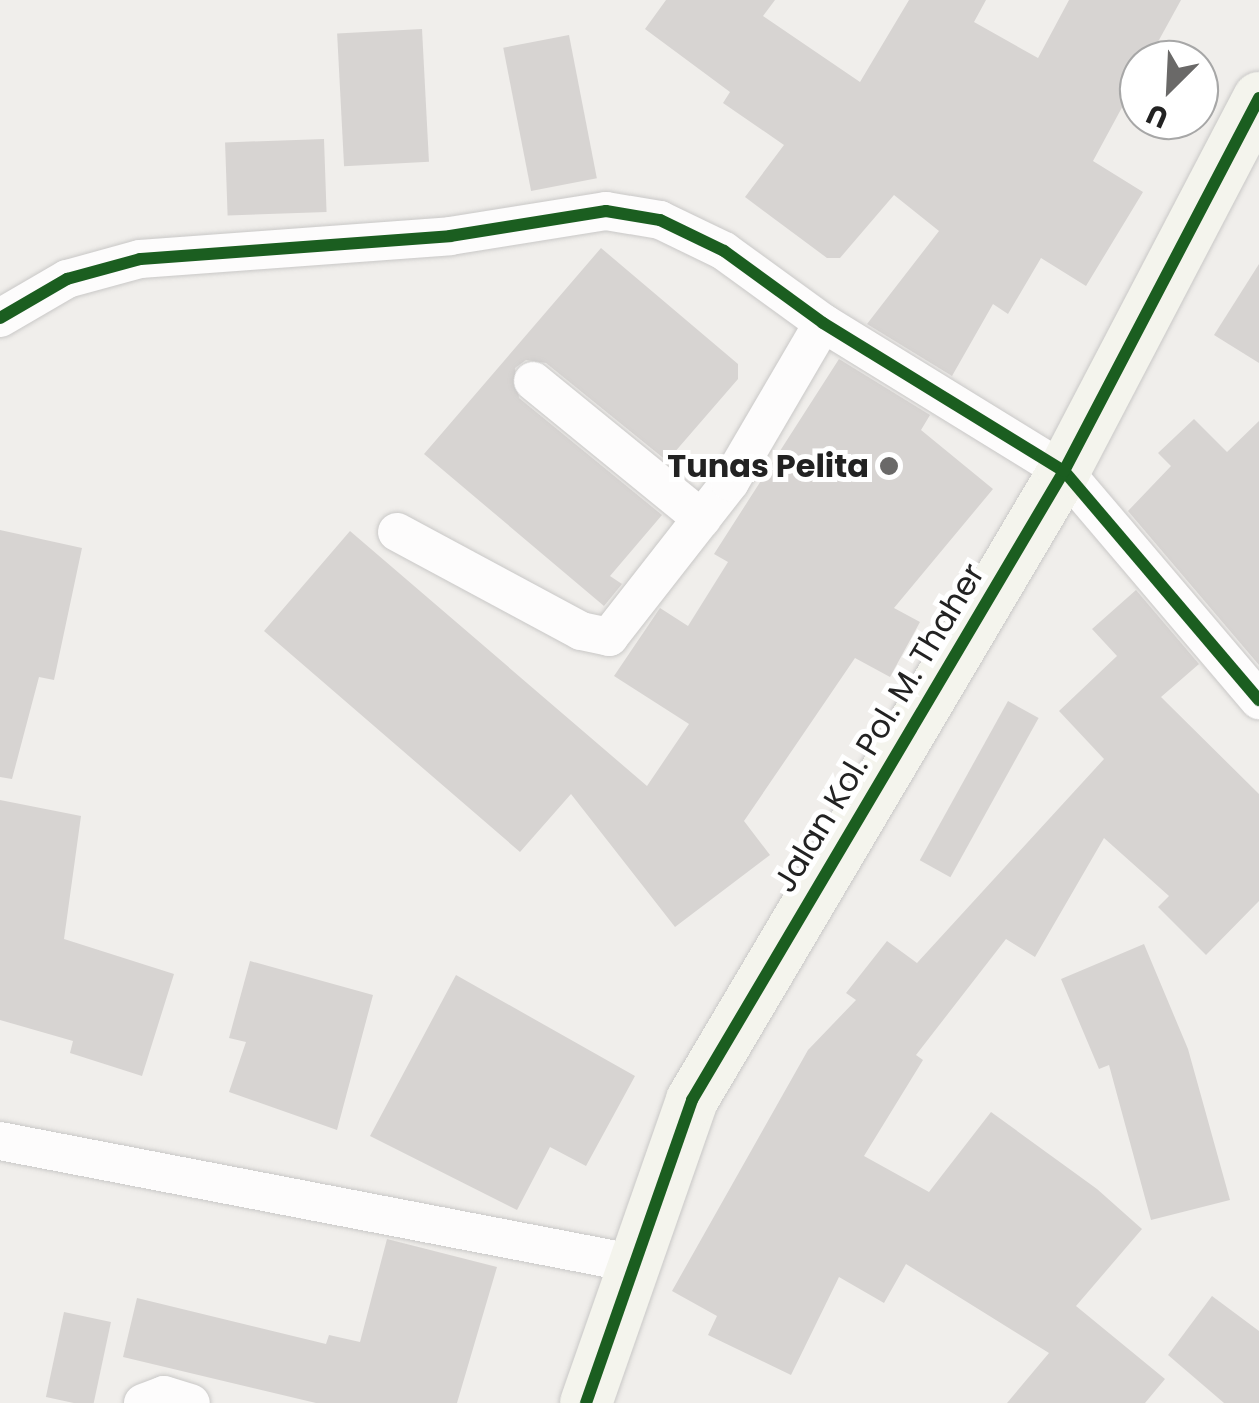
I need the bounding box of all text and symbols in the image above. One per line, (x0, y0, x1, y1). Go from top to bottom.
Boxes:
north arrow (1119, 40, 1219, 140)
text: U (1140, 94, 1174, 138)
place label: Tunas Pelita (667, 447, 869, 485)
marker: Tunas Pelita (878, 455, 900, 477)
street label: Jalan Kol. Pol. M. Thaher (766, 557, 992, 899)

